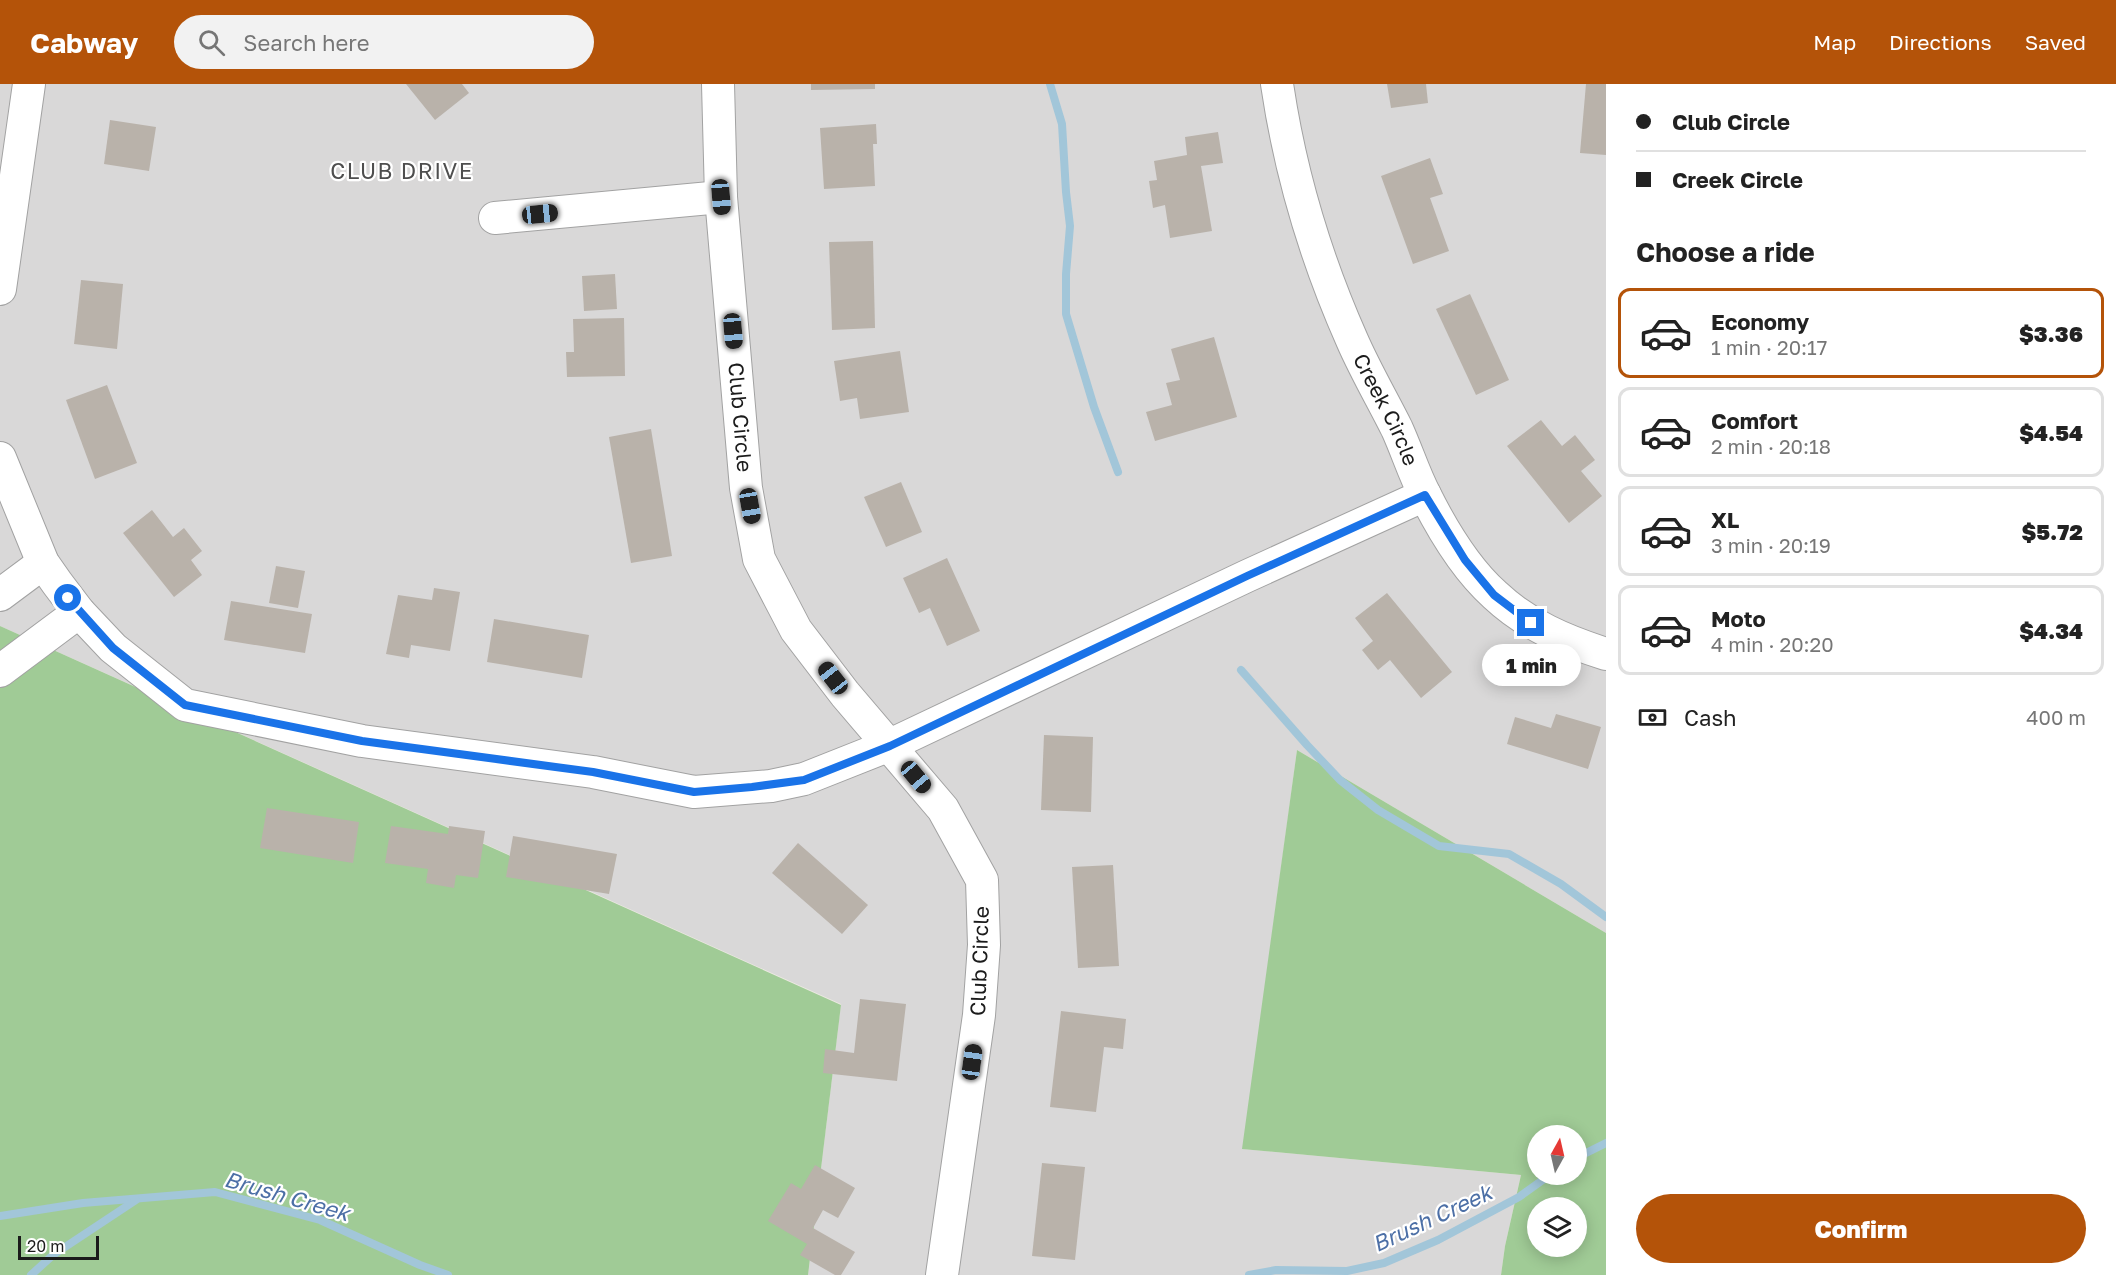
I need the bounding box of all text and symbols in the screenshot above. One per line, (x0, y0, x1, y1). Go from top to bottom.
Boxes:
search box (174, 15, 594, 69)
text: Cabway (30, 26, 138, 59)
icon: search (195, 26, 228, 59)
text: Search here (243, 29, 369, 56)
text: Map (1813, 29, 1856, 55)
text: Directions (1889, 29, 1992, 55)
text: Saved (2025, 29, 2086, 55)
text: Club Circle (1672, 108, 1790, 135)
district label: CLUB DRIVE (330, 157, 474, 184)
text: Creek Circle (1672, 166, 1803, 193)
car (710, 178, 732, 216)
car (521, 203, 559, 225)
text: Choose a ride (1636, 236, 1815, 268)
icon: car (1639, 306, 1693, 360)
text: Economy (1711, 308, 1809, 335)
car (722, 312, 744, 350)
text: $3.36 (2019, 320, 2083, 347)
text: 1 min · 20:17 (1711, 335, 1827, 359)
street label: Creek Circle (1348, 349, 1425, 469)
street label: Club Circle (723, 361, 759, 473)
icon: car (1639, 405, 1693, 459)
text: Comfort (1711, 407, 1798, 434)
text: $4.54 (2019, 419, 2083, 446)
text: 2 min · 20:18 (1711, 434, 1831, 458)
car (738, 487, 762, 525)
icon: car (1639, 504, 1693, 558)
text: XL (1711, 506, 1739, 533)
text: $5.72 (2021, 518, 2083, 545)
text: 3 min · 20:19 (1711, 533, 1831, 557)
route start (54, 584, 81, 611)
icon: car (1639, 603, 1693, 657)
text: Moto (1711, 605, 1766, 632)
route end (1517, 609, 1544, 636)
text: $4.34 (2019, 617, 2083, 644)
text: 4 min · 20:20 (1711, 632, 1834, 656)
callout: 1 min (1482, 644, 1580, 686)
text: 1 min (1506, 653, 1557, 677)
car (815, 658, 851, 698)
icon: cash (1636, 701, 1669, 734)
text: Cash (1684, 704, 1737, 731)
text: 400 m (2026, 705, 2086, 729)
car (898, 757, 934, 797)
street label: Club Circle (964, 906, 994, 1016)
car (961, 1043, 983, 1081)
north arrow (1527, 1125, 1587, 1185)
map controls (1527, 1125, 1587, 1257)
water label: Brush Creek (222, 1165, 355, 1227)
water label: Brush Creek (1368, 1177, 1498, 1257)
button: Confirm (1636, 1194, 2086, 1263)
button: layers (1527, 1197, 1587, 1257)
scale bar (18, 1233, 99, 1260)
text: 20 m (27, 1236, 64, 1256)

